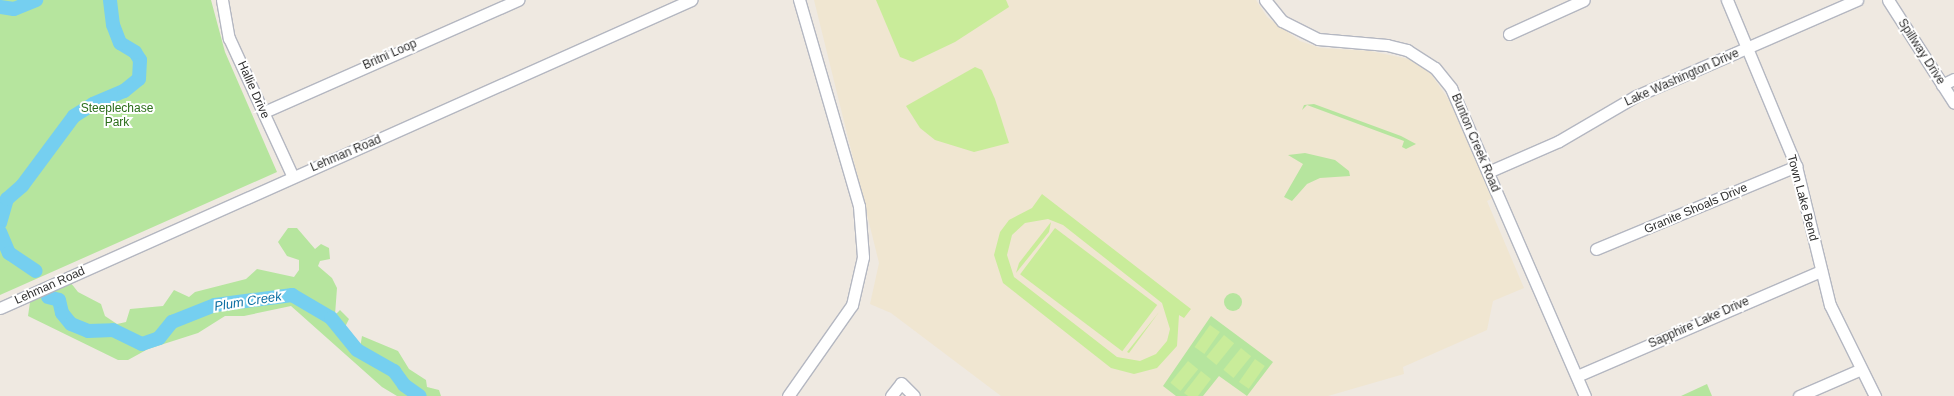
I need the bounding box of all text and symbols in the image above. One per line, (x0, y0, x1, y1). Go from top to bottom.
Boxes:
street label: Spillway Drive (1894, 16, 1948, 88)
street label: Britni Loop (361, 37, 419, 73)
street label: Lake Washington Drive (1623, 46, 1741, 110)
street label: Hallie Drive (234, 59, 272, 121)
street label: Bunton Creek Road (1448, 92, 1502, 194)
park label: Steeplechase Park (81, 102, 153, 130)
street label: Lehman Road (308, 133, 384, 175)
street label: Town Lake Bend (1784, 153, 1820, 243)
street label: Granite Shoals Drive (1642, 181, 1750, 237)
street label: Lehman Road (13, 264, 87, 308)
water label: Plum Creek (213, 289, 283, 315)
street label: Sapphire Lake Drive (1646, 294, 1752, 352)

